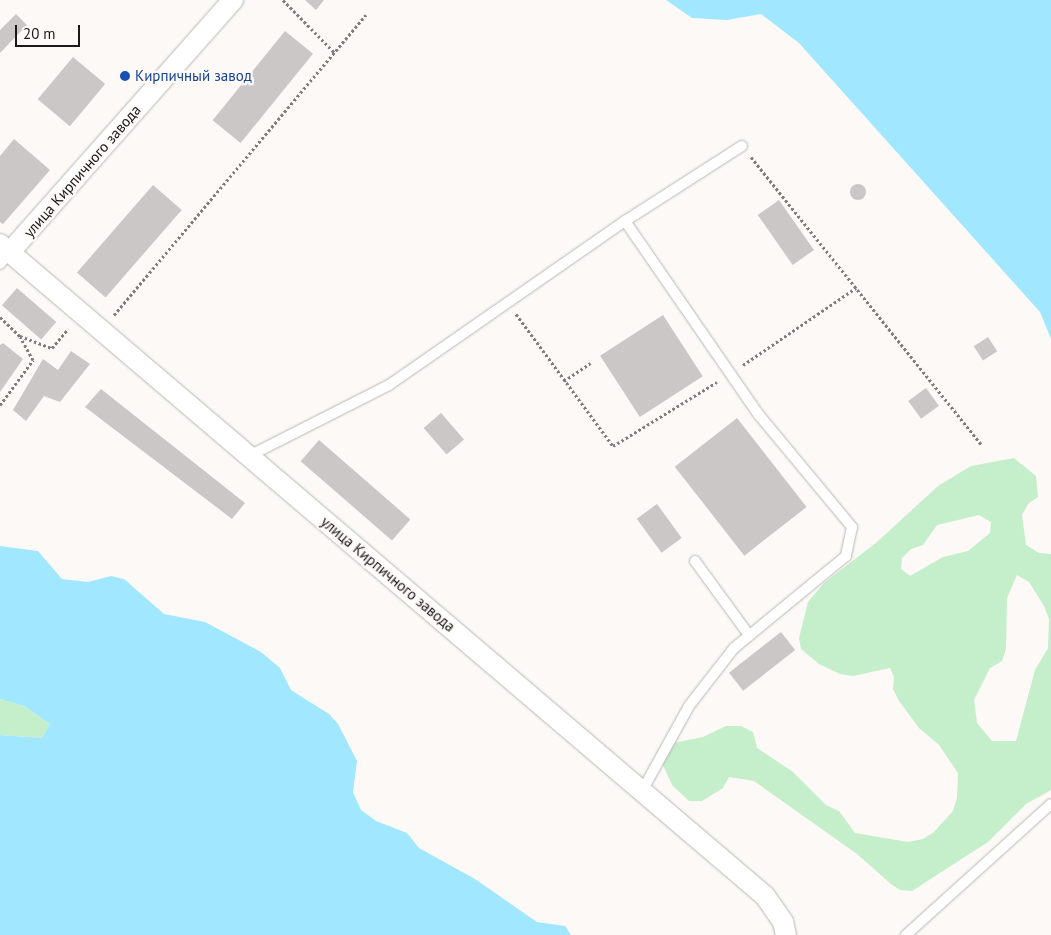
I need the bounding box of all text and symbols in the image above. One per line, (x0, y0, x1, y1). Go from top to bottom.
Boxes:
scale bar (18, 15, 82, 47)
text: 20 m (23, 24, 56, 43)
place label: Кирпичный завод (135, 67, 252, 85)
marker: Кирпичный завод (119, 70, 131, 82)
street label: улица Кирпичного завода (20, 101, 144, 241)
street label: улица Кирпичного завода (317, 513, 459, 635)

